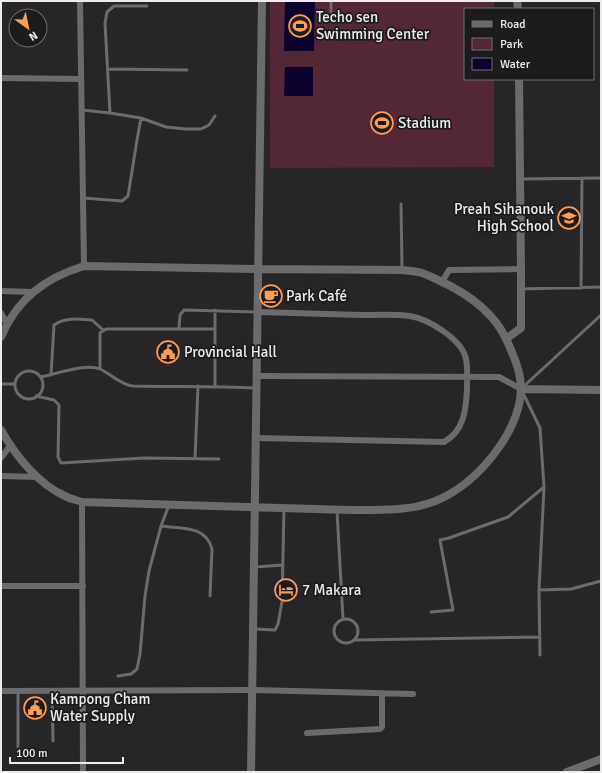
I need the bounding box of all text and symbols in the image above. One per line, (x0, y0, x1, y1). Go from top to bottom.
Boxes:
north arrow (8, 8, 48, 48)
place label: Techo sen Swimming Center (316, 8, 430, 43)
legend (464, 8, 594, 80)
sports icon: Techo sen Swimming Center (287, 13, 313, 39)
text: Road (500, 17, 526, 32)
text: N (26, 28, 40, 44)
text: Park (500, 37, 523, 52)
text: Water (500, 57, 531, 72)
sports icon: Stadium (369, 110, 395, 136)
place label: Stadium (398, 114, 451, 132)
place label: Preah Sihanouk High School (454, 200, 554, 235)
school or university icon: Preah Sihanouk High School (556, 205, 582, 231)
cafe icon: Park Café (258, 283, 284, 309)
place label: Park Café (286, 287, 347, 305)
public building icon: Provincial Hall (155, 339, 181, 365)
place label: Provincial Hall (184, 343, 277, 361)
hotel icon: 7 Makara (273, 577, 299, 603)
place label: 7 Makara (302, 581, 361, 599)
place label: Kampong Cham Water Supply (50, 690, 150, 725)
public building icon: Kampong Cham Water Supply (22, 695, 48, 721)
scale bar (10, 739, 123, 765)
text: 100 m (16, 746, 48, 761)

